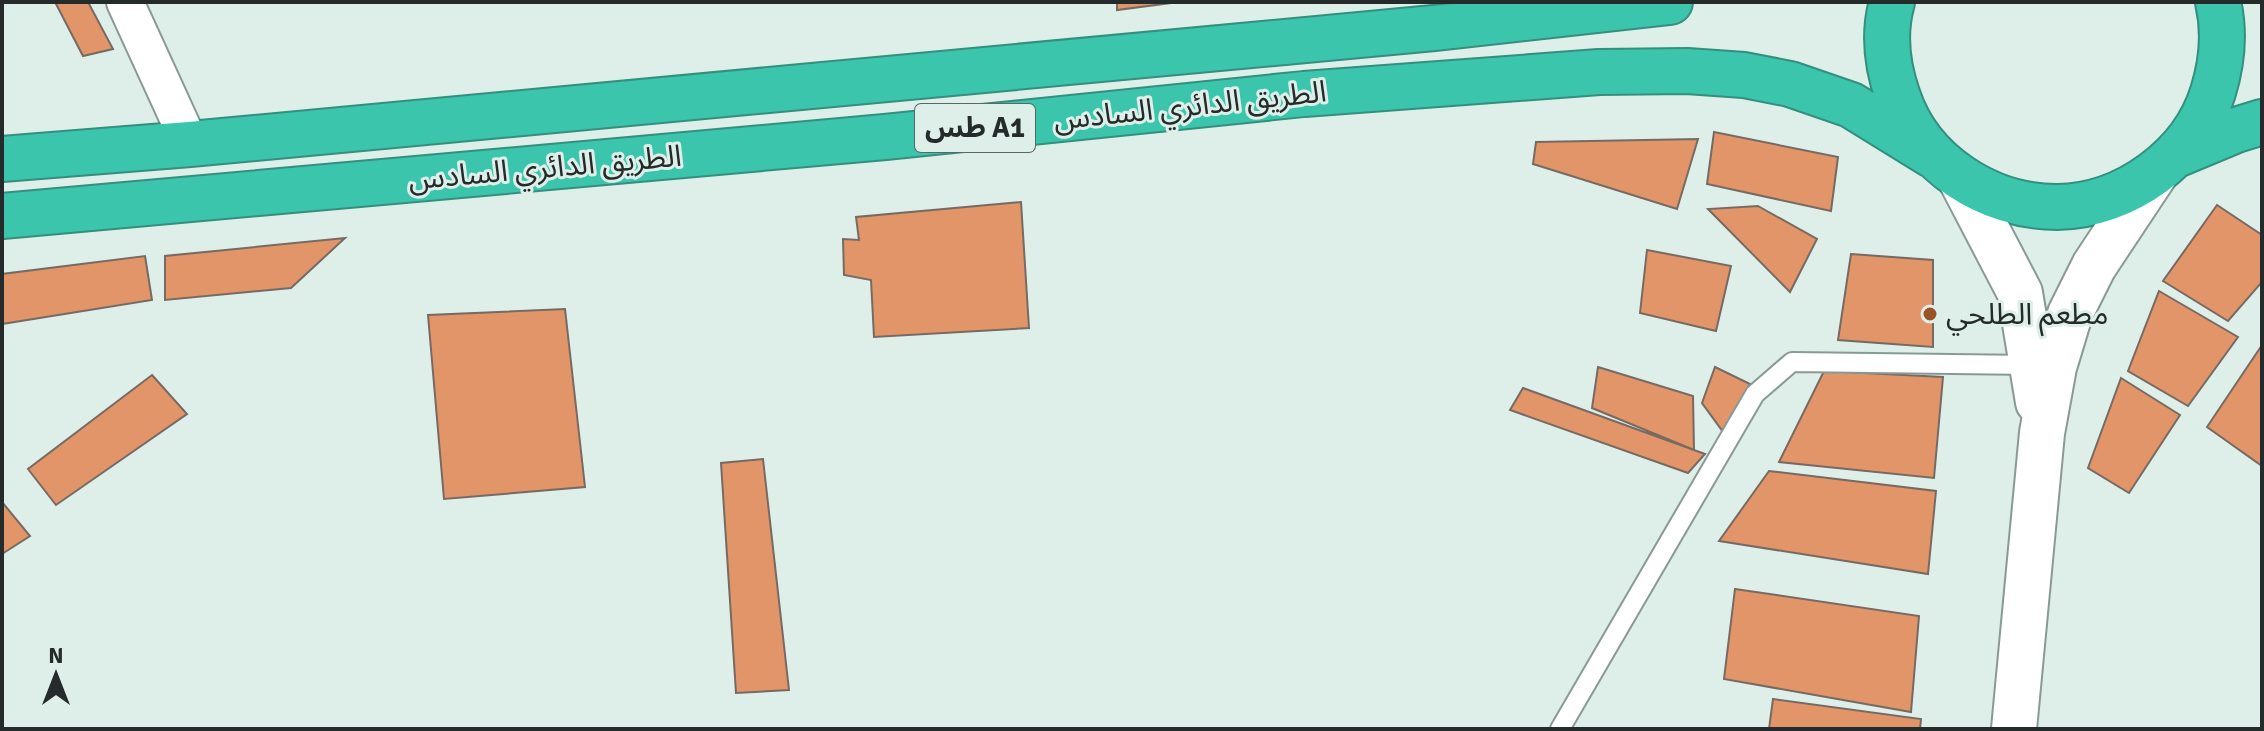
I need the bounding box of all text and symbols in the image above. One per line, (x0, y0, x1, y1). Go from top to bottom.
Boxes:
street label: الطريق الدائري السادس (1052, 73, 1329, 143)
road number: طس A1 (915, 104, 1035, 152)
street label: الطريق الدائري السادس (407, 138, 684, 202)
place label: مطعم الطلحي (1946, 296, 2109, 337)
marker: مطعم الطلحي (1921, 305, 1939, 323)
north arrow (16, 635, 96, 715)
text: N (48, 642, 64, 669)

